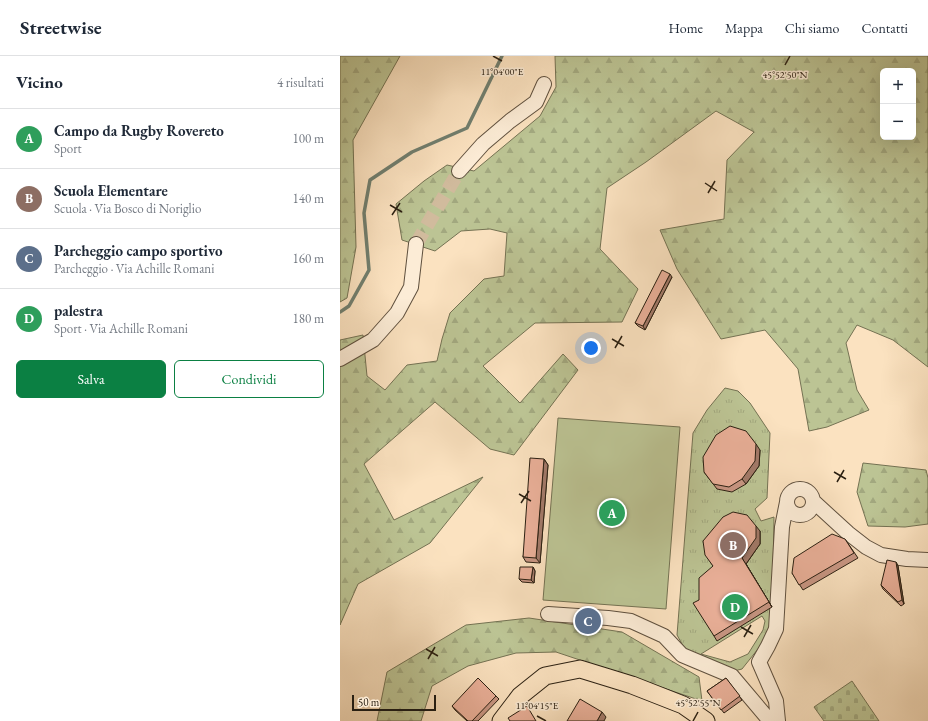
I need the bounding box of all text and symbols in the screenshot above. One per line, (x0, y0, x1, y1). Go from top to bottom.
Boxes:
text: Streetwise (20, 15, 102, 40)
text: Home (668, 19, 703, 37)
text: Mappa (725, 19, 763, 37)
text: Chi siamo (785, 19, 840, 37)
text: Contatti (862, 19, 908, 37)
text: 11°04'00"E (481, 65, 524, 78)
text: 45°52'50"N (763, 68, 808, 81)
map controls (880, 68, 916, 140)
button: + (880, 68, 916, 104)
text: Vicino (16, 71, 63, 93)
text: 4 risultati (277, 74, 324, 91)
button: − (880, 104, 916, 140)
text: Campo da Rugby Rovereto (54, 121, 224, 140)
text: A (24, 130, 34, 147)
text: 100 m (293, 130, 324, 147)
text: Sport (54, 140, 82, 157)
text: Scuola Elementare (54, 181, 168, 200)
text: B (25, 190, 33, 207)
text: 140 m (293, 190, 324, 207)
text: Scuola · Via Bosco di Noriglio (54, 200, 201, 217)
text: Parcheggio campo sportivo (54, 241, 223, 260)
text: C (24, 250, 34, 267)
text: 160 m (293, 250, 324, 267)
text: Parcheggio · Via Achille Romani (54, 260, 214, 277)
text: palestra (54, 301, 103, 320)
text: D (24, 310, 34, 327)
text: 180 m (293, 310, 324, 327)
text: Sport · Via Achille Romani (54, 320, 188, 337)
your location (581, 338, 601, 358)
button: Salva (16, 360, 166, 398)
button: Condividi (174, 360, 324, 398)
pin: A (599, 498, 625, 528)
pin: B (720, 530, 746, 560)
pin: D (722, 592, 748, 622)
pin: C (575, 606, 601, 636)
scale bar (352, 693, 436, 712)
text: 50 m (358, 695, 379, 709)
text: 45°52'55"N (676, 696, 721, 709)
text: 11°04'15"E (516, 699, 559, 712)

